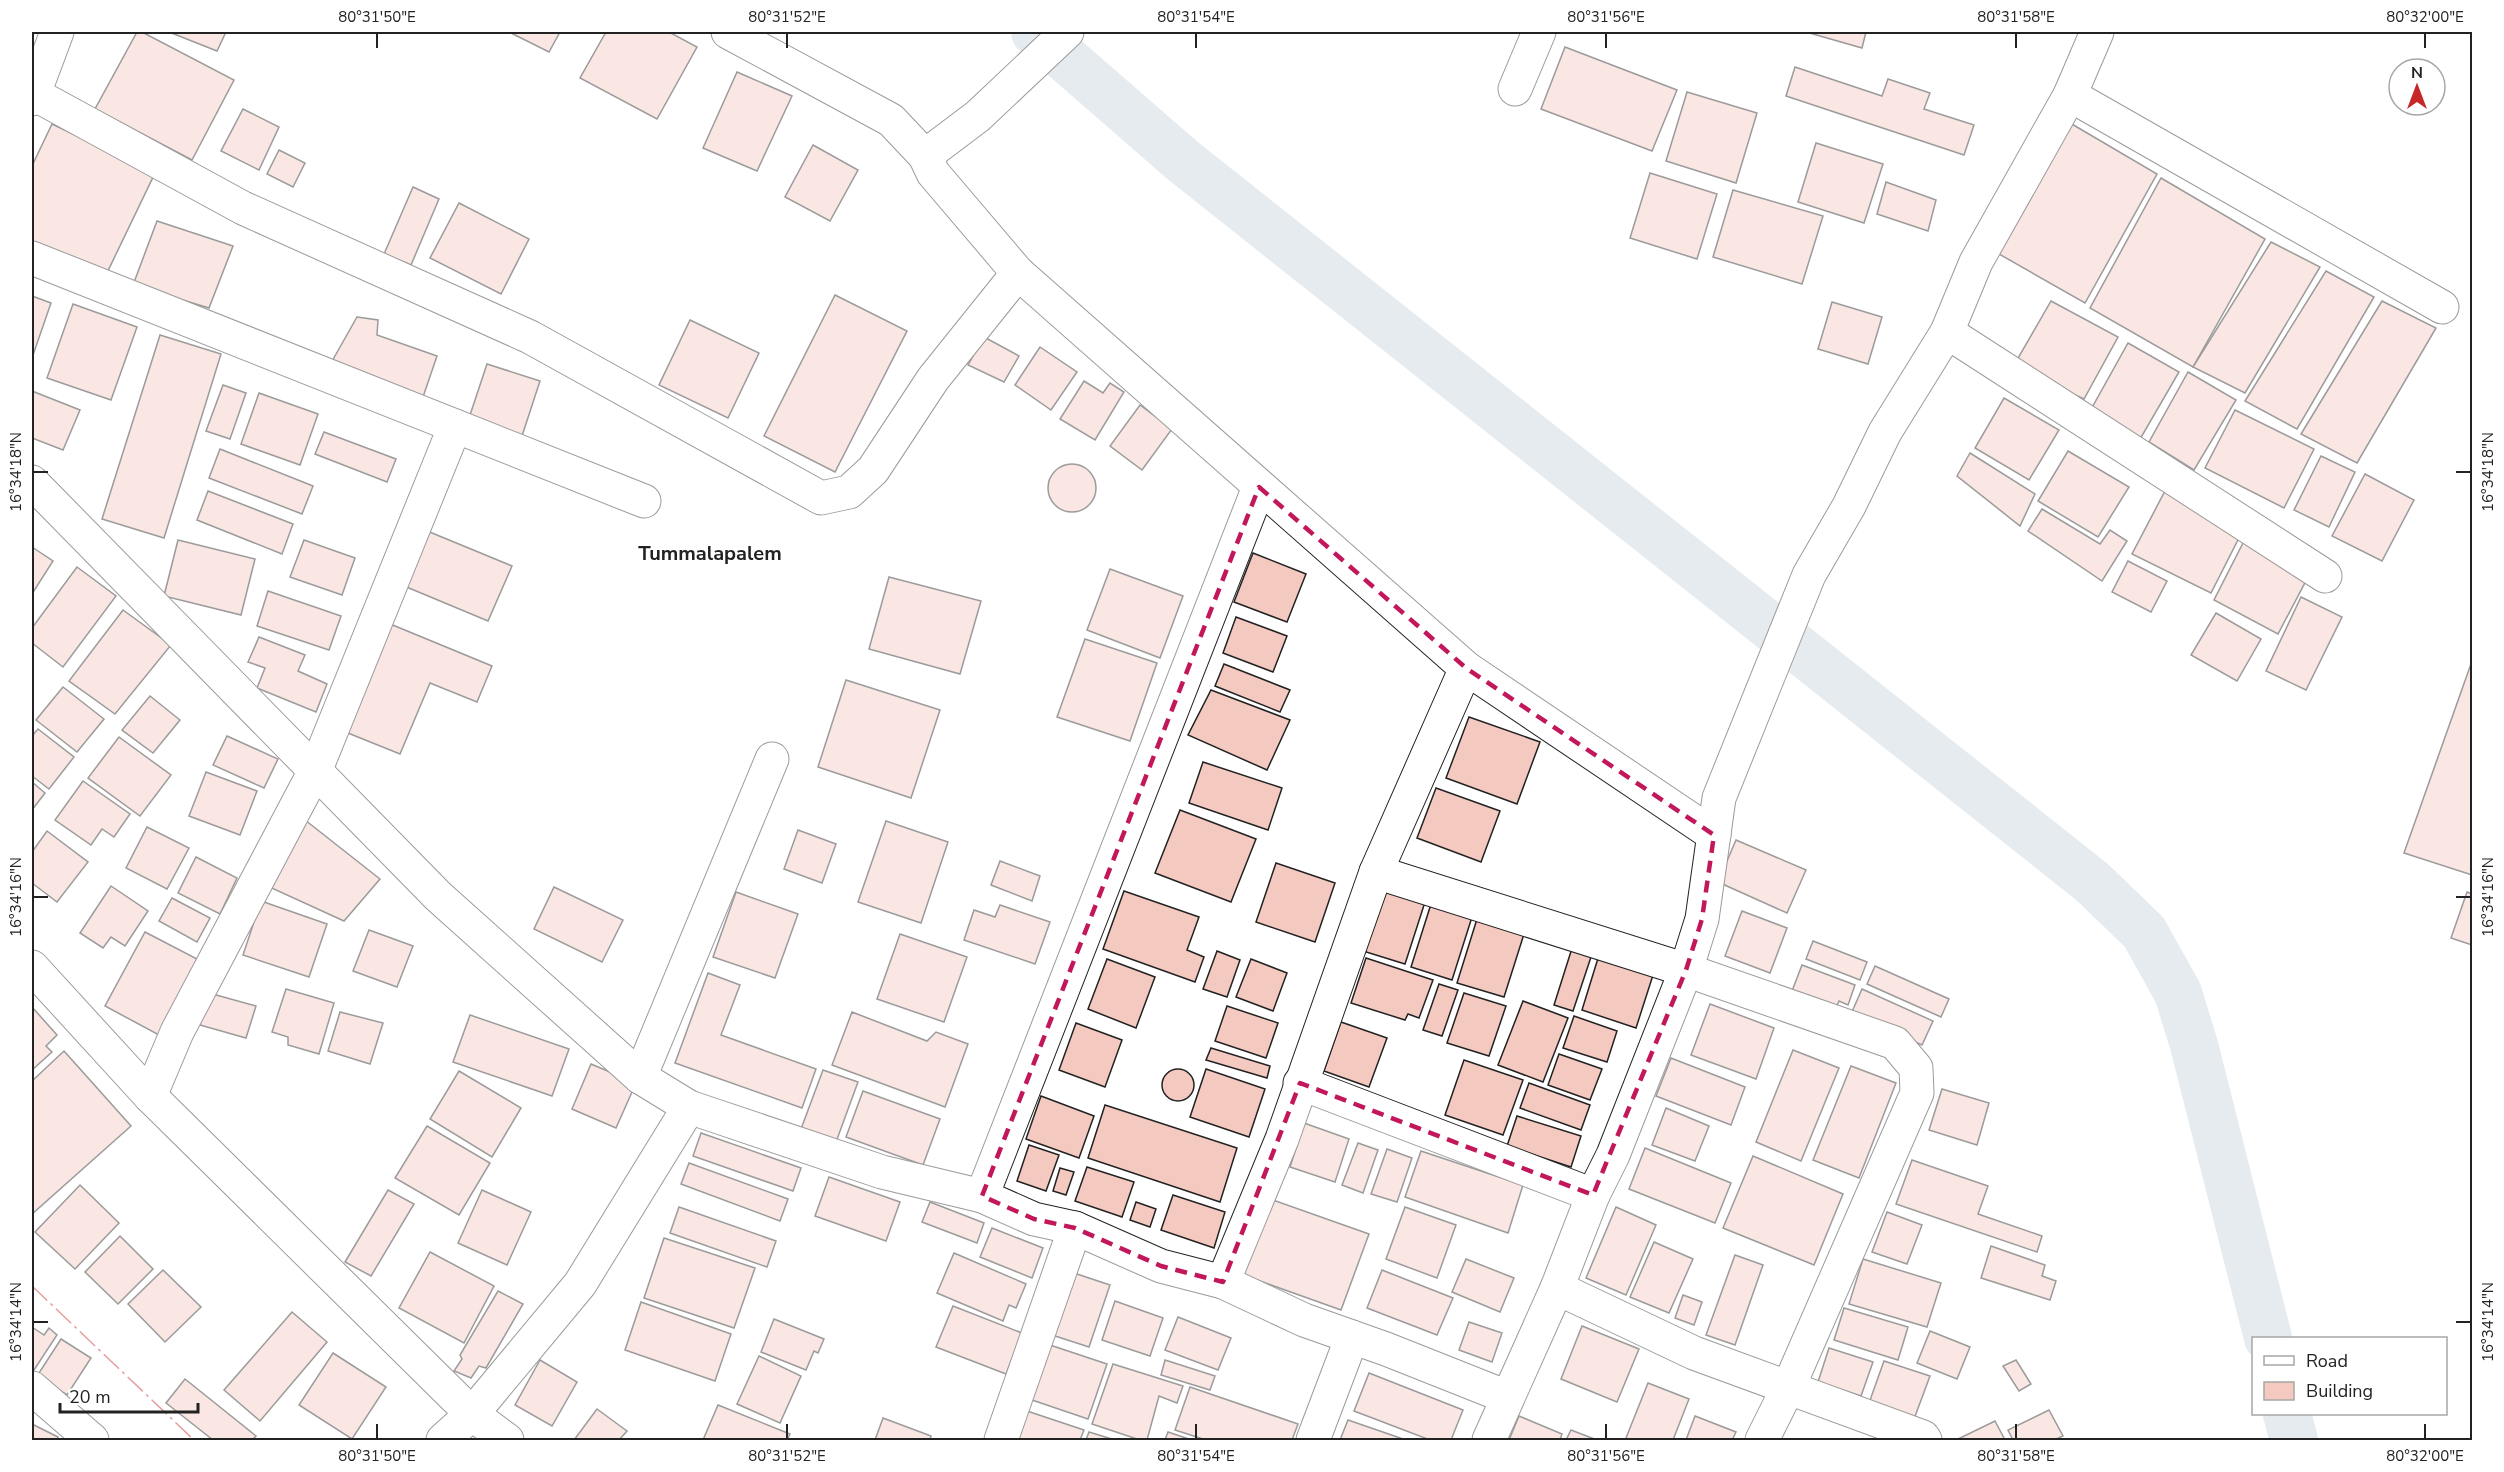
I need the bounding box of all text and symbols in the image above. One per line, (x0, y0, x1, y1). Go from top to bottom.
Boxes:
text: 80°31'50"E (338, 7, 416, 27)
text: 80°31'52"E (748, 7, 826, 27)
text: 80°31'54"E (1157, 7, 1235, 27)
text: 80°31'56"E (1567, 7, 1645, 27)
text: 80°31'58"E (1977, 7, 2055, 27)
text: 80°32'00"E (2386, 7, 2464, 27)
north arrow (2387, 57, 2447, 117)
text: N (2411, 62, 2423, 84)
text: 16°34'18"N (6, 432, 26, 512)
text: 16°34'18"N (2478, 432, 2498, 512)
district label: Tummalapalem (638, 540, 782, 567)
text: 16°34'16"N (6, 857, 26, 937)
text: 16°34'16"N (2478, 857, 2498, 937)
text: 16°34'14"N (6, 1282, 26, 1362)
text: 16°34'14"N (2478, 1282, 2498, 1362)
legend (2252, 1337, 2447, 1415)
text: Road (2306, 1349, 2348, 1373)
scale bar (60, 1376, 198, 1414)
text: Building (2306, 1379, 2373, 1403)
text: 20 m (69, 1385, 111, 1409)
text: 80°31'50"E (338, 1446, 416, 1466)
text: 80°31'52"E (748, 1446, 826, 1466)
text: 80°31'54"E (1157, 1446, 1235, 1466)
text: 80°31'56"E (1567, 1446, 1645, 1466)
text: 80°31'58"E (1977, 1446, 2055, 1466)
text: 80°32'00"E (2386, 1446, 2464, 1466)

